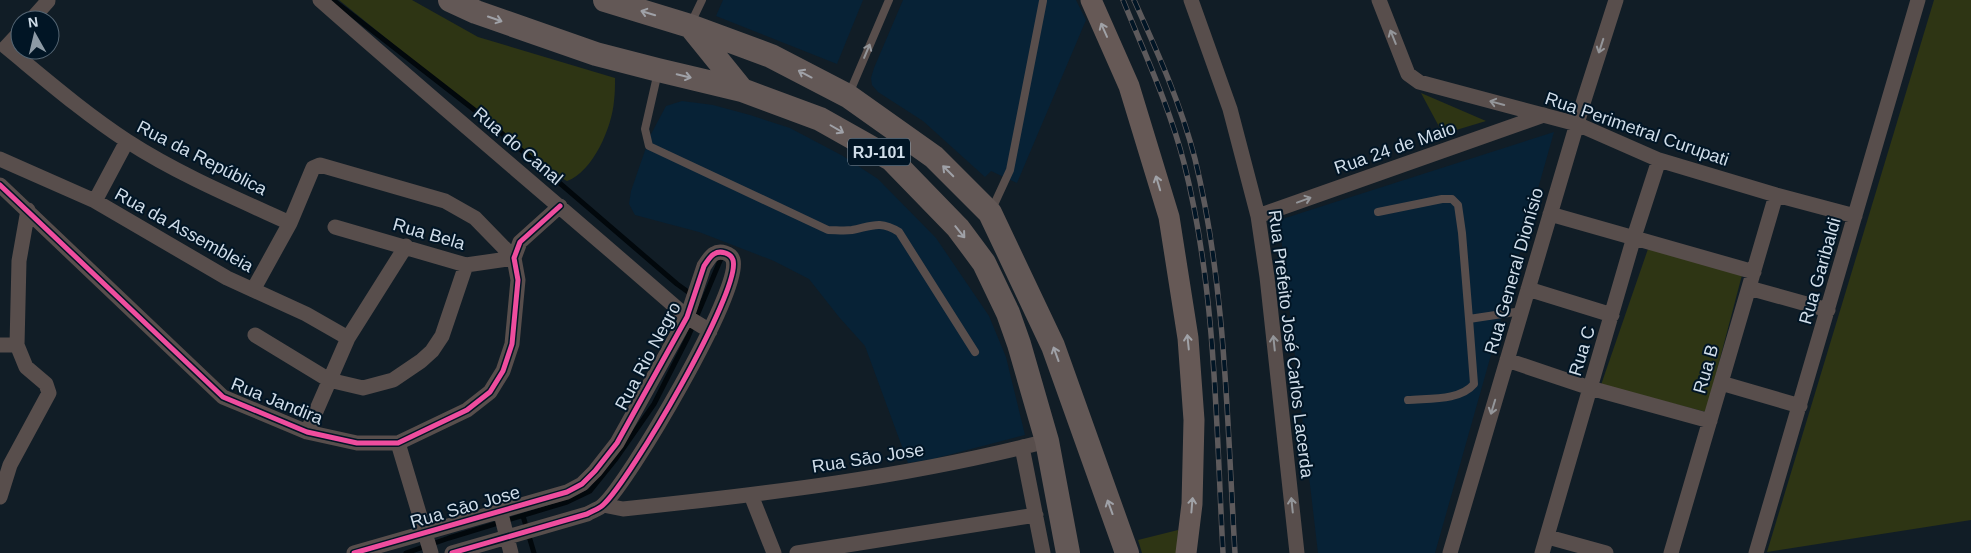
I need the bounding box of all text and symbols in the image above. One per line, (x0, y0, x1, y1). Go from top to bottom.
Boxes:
one-way arrow (640, 8, 656, 17)
north arrow (10, 10, 60, 60)
text: N (27, 13, 39, 31)
one-way arrow (487, 14, 503, 24)
one-way arrow (1099, 23, 1109, 38)
one-way arrow (1388, 30, 1398, 45)
one-way arrow (1595, 38, 1605, 54)
one-way arrow (863, 44, 873, 59)
one-way arrow (798, 69, 813, 79)
one-way arrow (675, 72, 691, 81)
street label: Rua Perimetral Curupati (1542, 88, 1732, 170)
one-way arrow (1490, 97, 1506, 107)
street label: Rua do Canal (469, 103, 567, 189)
street label: Rua da República (134, 117, 271, 200)
street label: Rua 24 de Maio (1332, 118, 1458, 178)
one-way arrow (829, 124, 844, 134)
road number: RJ-101 (848, 138, 910, 166)
one-way arrow (942, 165, 954, 177)
one-way arrow (1153, 175, 1163, 191)
street label: Rua da Assembleia (111, 184, 258, 277)
street label: Rua General Dionísio (1481, 186, 1547, 356)
one-way arrow (1296, 195, 1311, 204)
street label: Rua Prefeito José Carlos Lacerda (1265, 209, 1318, 480)
street label: Rua Bela (391, 214, 468, 254)
street label: Rua Garibaldi (1795, 215, 1845, 327)
one-way arrow (955, 225, 966, 238)
street label: Rua Rio Negro (611, 299, 685, 413)
street label: Rua C (1565, 324, 1599, 378)
one-way arrow (1183, 335, 1193, 351)
one-way arrow (1269, 335, 1279, 351)
street label: Rua B (1689, 342, 1723, 396)
one-way arrow (1051, 347, 1060, 362)
street label: Rua Jandira (228, 374, 327, 429)
one-way arrow (1488, 398, 1498, 414)
street label: Rua Sāo Jose (811, 439, 925, 477)
street label: Rua Sāo Jose (408, 482, 522, 532)
one-way arrow (1187, 497, 1197, 513)
one-way arrow (1287, 497, 1297, 513)
one-way arrow (1105, 500, 1114, 515)

